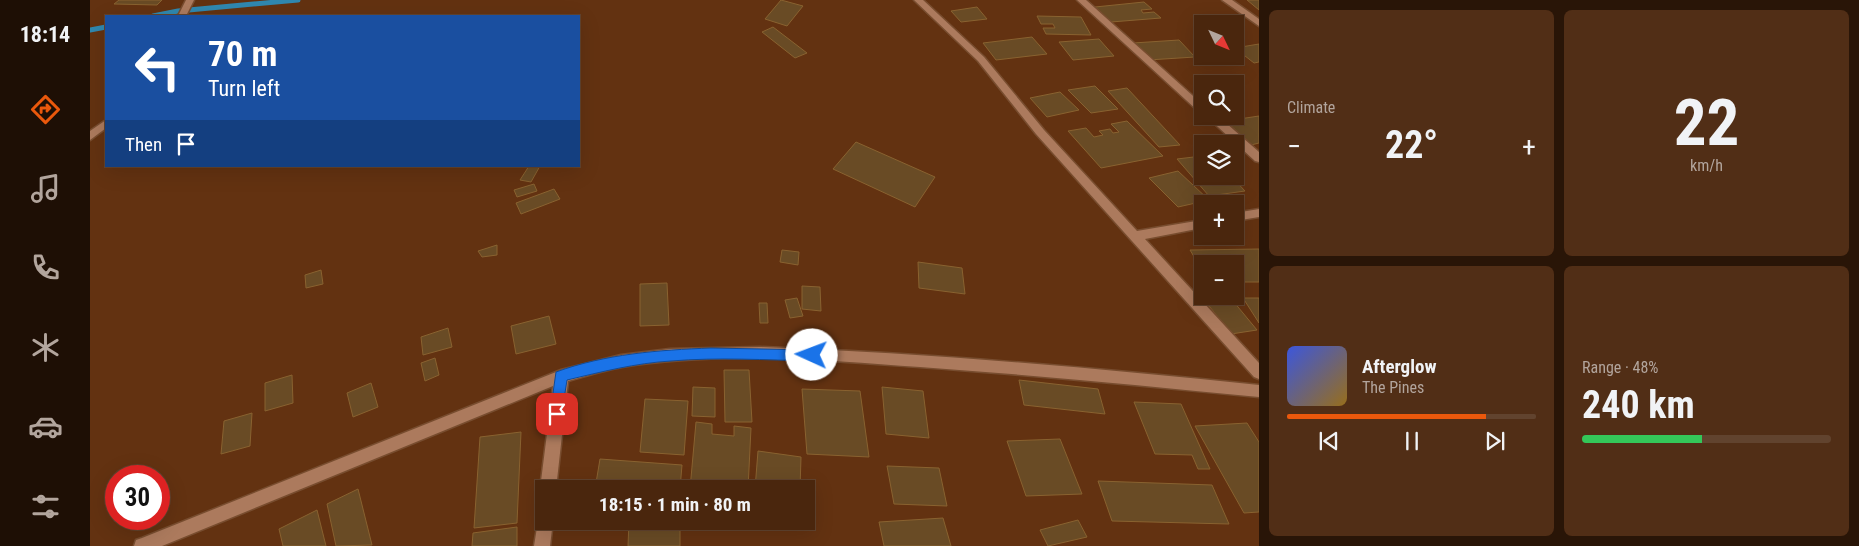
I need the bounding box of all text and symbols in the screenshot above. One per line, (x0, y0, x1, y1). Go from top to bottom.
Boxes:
north arrow (1194, 15, 1244, 65)
map controls (1194, 15, 1244, 305)
text: 18:14 (20, 22, 70, 47)
text: 70 m (208, 34, 277, 75)
icon: left (125, 35, 190, 100)
button: search (1194, 75, 1244, 125)
text: Turn left (208, 76, 280, 101)
text: 22 (1674, 85, 1739, 161)
icon: directions (28, 92, 63, 127)
text: Climate (1287, 98, 1335, 117)
text: 22° (1385, 123, 1438, 167)
icon: arrive (172, 130, 200, 158)
text: − (1287, 130, 1301, 163)
text: + (1522, 130, 1536, 163)
text: Then (125, 133, 162, 156)
button: layers (1194, 135, 1244, 185)
text: km/h (1690, 156, 1723, 175)
icon: music (28, 171, 63, 206)
button: + (1194, 195, 1244, 245)
icon: phone (28, 250, 63, 285)
button: − (1194, 255, 1244, 305)
position arrow (785, 328, 837, 380)
icon: climate (28, 330, 63, 365)
text: Afterglow (1362, 355, 1436, 378)
text: Range · 48% (1582, 358, 1658, 377)
text: The Pines (1362, 378, 1424, 397)
text: 240 km (1582, 383, 1695, 427)
pin (536, 393, 578, 435)
icon: arrive (543, 400, 571, 428)
icon: car (28, 409, 63, 444)
icon: previous (1315, 427, 1343, 455)
icon: pause (1398, 427, 1426, 455)
icon: next (1481, 427, 1509, 455)
speed limit sign: 30 (105, 465, 170, 530)
icon: filters (28, 489, 63, 524)
text: 18:15 · 1 min · 80 m (599, 493, 751, 516)

